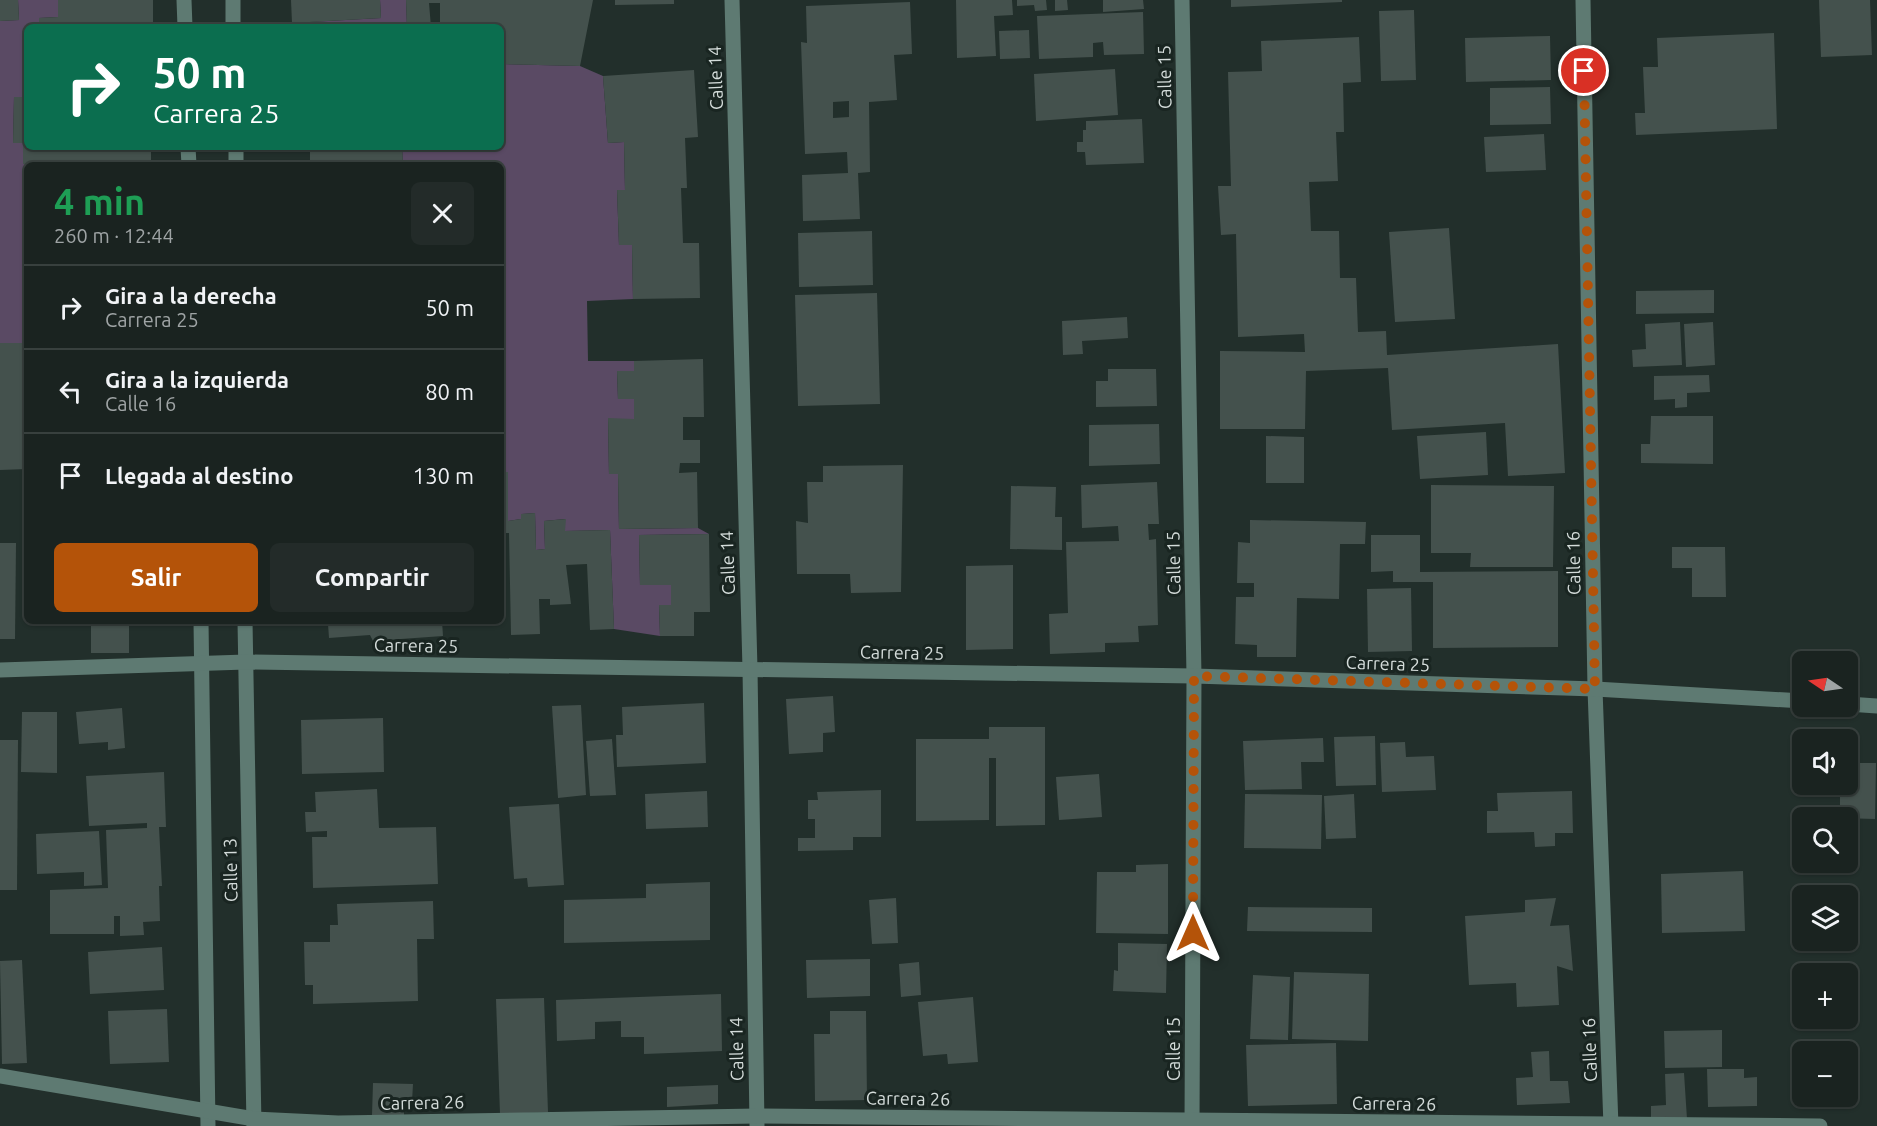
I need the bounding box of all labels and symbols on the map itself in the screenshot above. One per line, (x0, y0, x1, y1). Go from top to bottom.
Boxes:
street label: Calle 15 (1153, 45, 1175, 109)
pin (1558, 45, 1609, 96)
street label: Calle 14 (704, 46, 726, 110)
street label: Calle 14 (716, 531, 738, 595)
street label: Calle 15 (1162, 531, 1184, 595)
street label: Calle 16 (1562, 531, 1584, 595)
street label: Carrera 25 (374, 634, 458, 656)
street label: Carrera 25 (860, 641, 944, 663)
north arrow (1792, 651, 1858, 717)
street label: Carrera 25 (1345, 652, 1431, 674)
street label: Calle 13 (219, 838, 241, 902)
position arrow (1161, 901, 1225, 965)
street label: Calle 14 (725, 1017, 747, 1081)
street label: Calle 15 (1163, 1017, 1183, 1081)
street label: Calle 16 (1578, 1018, 1600, 1082)
street label: Carrera 26 (866, 1087, 950, 1109)
street label: Carrera 26 (380, 1091, 464, 1113)
street label: Carrera 26 (1352, 1092, 1436, 1114)

